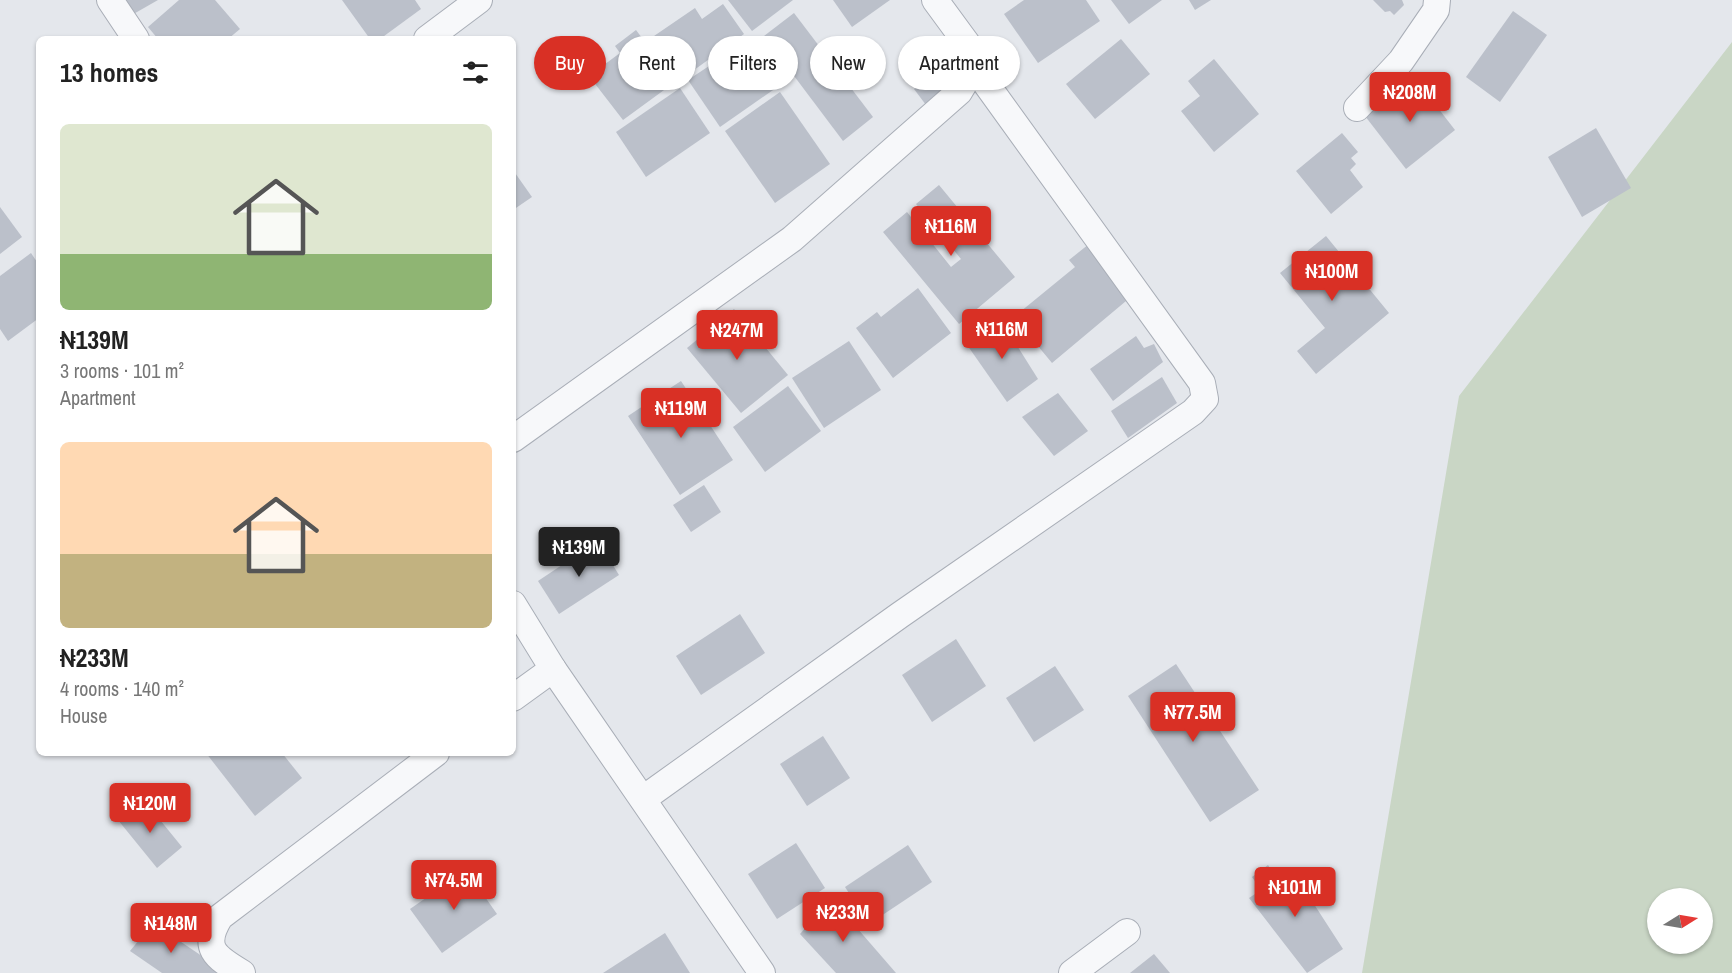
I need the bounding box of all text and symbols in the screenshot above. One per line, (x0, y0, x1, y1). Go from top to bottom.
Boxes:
chip: Buy (534, 36, 606, 90)
chip: Rent (618, 36, 696, 90)
chip: Filters (708, 36, 798, 90)
chip: New (810, 36, 886, 90)
chip: Apartment (898, 36, 1020, 90)
text: 13 homes (60, 55, 158, 90)
icon: filters (459, 56, 492, 89)
pin: ₦208M (1368, 72, 1452, 123)
text: ₦208M (1384, 78, 1436, 105)
icon: home (222, 163, 330, 271)
pin: ₦116M (909, 206, 993, 257)
text: ₦116M (925, 212, 977, 239)
pin: ₦100M (1290, 251, 1374, 302)
text: ₦100M (1306, 257, 1358, 284)
pin: ₦116M (960, 309, 1044, 360)
pin: ₦247M (695, 310, 779, 361)
text: ₦116M (976, 315, 1028, 342)
text: ₦247M (711, 316, 763, 343)
text: ₦139M (60, 322, 129, 357)
text: 3 rooms · 101 m² (60, 357, 184, 384)
text: Apartment (60, 384, 136, 411)
pin: ₦119M (639, 388, 723, 439)
text: ₦119M (655, 394, 707, 421)
icon: home (222, 481, 330, 589)
pin: ₦139M (537, 527, 621, 578)
text: ₦139M (553, 533, 605, 560)
text: ₦233M (60, 640, 129, 675)
text: 4 rooms · 140 m² (60, 675, 184, 702)
pin: ₦77.5M (1144, 692, 1242, 743)
text: ₦77.5M (1164, 698, 1222, 725)
text: House (60, 702, 107, 729)
pin: ₦120M (108, 783, 192, 834)
text: ₦120M (124, 789, 176, 816)
pin: ₦74.5M (405, 860, 503, 911)
text: ₦74.5M (425, 866, 483, 893)
pin: ₦101M (1253, 867, 1337, 918)
text: ₦101M (1269, 873, 1321, 900)
north arrow (1647, 888, 1713, 954)
map controls (1647, 888, 1713, 954)
pin: ₦233M (801, 892, 885, 943)
text: ₦233M (817, 898, 869, 925)
pin: ₦148M (129, 903, 213, 954)
text: ₦148M (145, 909, 197, 936)

